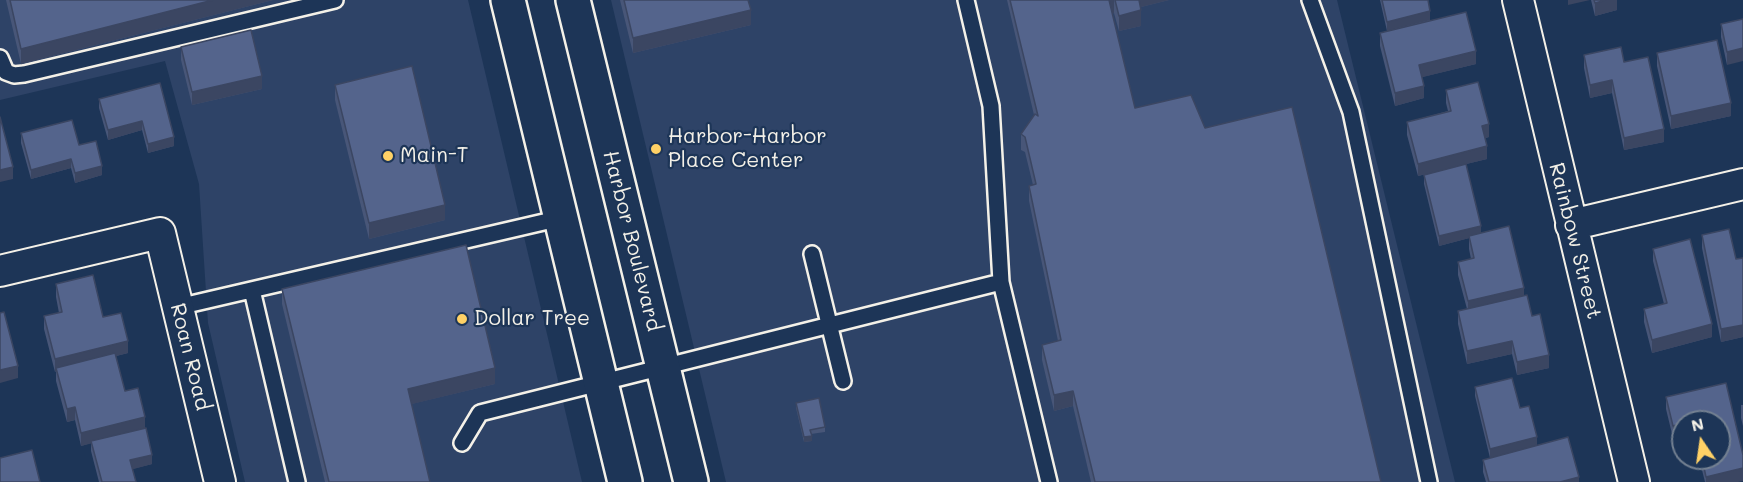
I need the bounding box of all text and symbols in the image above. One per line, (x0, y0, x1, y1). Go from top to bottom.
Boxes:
place label: Harbor-Harbor Place Center (668, 124, 827, 174)
marker: Harbor-Harbor Place Center (649, 142, 663, 156)
place label: Main-T (400, 143, 468, 169)
street label: Harbor Boulevard (597, 148, 667, 334)
marker: Main-T (381, 149, 395, 163)
street label: Rainbow Street (1543, 160, 1607, 322)
street label: Roan Road (165, 301, 215, 413)
place label: Dollar Tree (474, 306, 590, 332)
marker: Dollar Tree (455, 312, 469, 326)
north arrow (1671, 410, 1731, 470)
text: N (1689, 412, 1706, 436)

